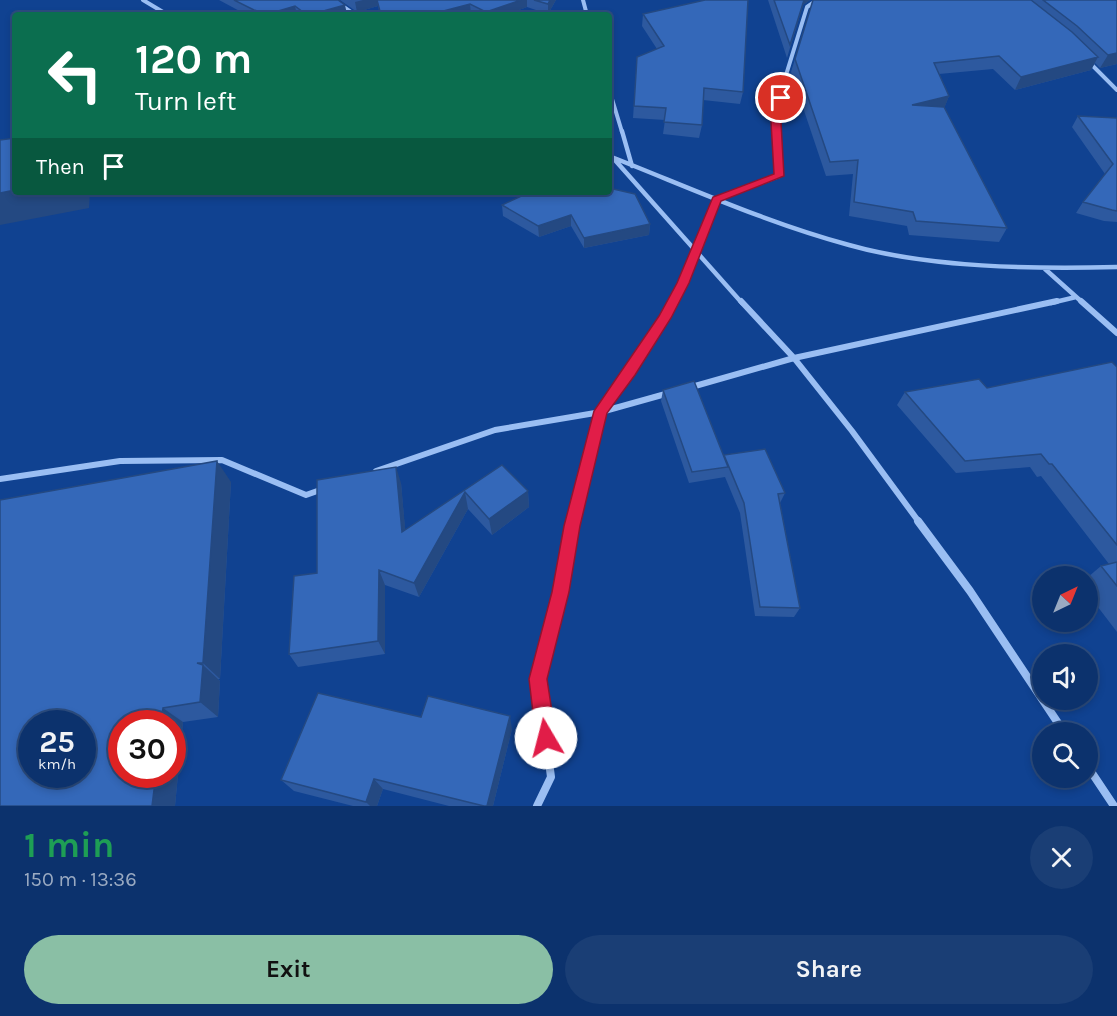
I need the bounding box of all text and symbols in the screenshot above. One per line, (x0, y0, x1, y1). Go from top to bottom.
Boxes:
text: 120 m (135, 34, 252, 84)
icon: left (36, 36, 114, 114)
pin (755, 72, 806, 123)
icon: arrive (764, 81, 797, 114)
text: Turn left (135, 85, 236, 117)
icon: arrive (97, 150, 130, 183)
text: Then (36, 154, 85, 180)
north arrow (1032, 566, 1098, 632)
map controls (1032, 566, 1098, 788)
button: sound (1032, 644, 1098, 710)
position arrow (514, 706, 578, 770)
speed limit sign: 30 (108, 710, 186, 788)
button: search (1032, 722, 1098, 788)
text: 25 (39, 724, 75, 760)
text: km/h (38, 755, 76, 773)
text: 1 min (24, 824, 114, 866)
button: close (1030, 826, 1093, 889)
text: 150 m · 13:36 (24, 868, 137, 891)
button: Exit (24, 935, 553, 1004)
button: Share (565, 935, 1093, 1004)

